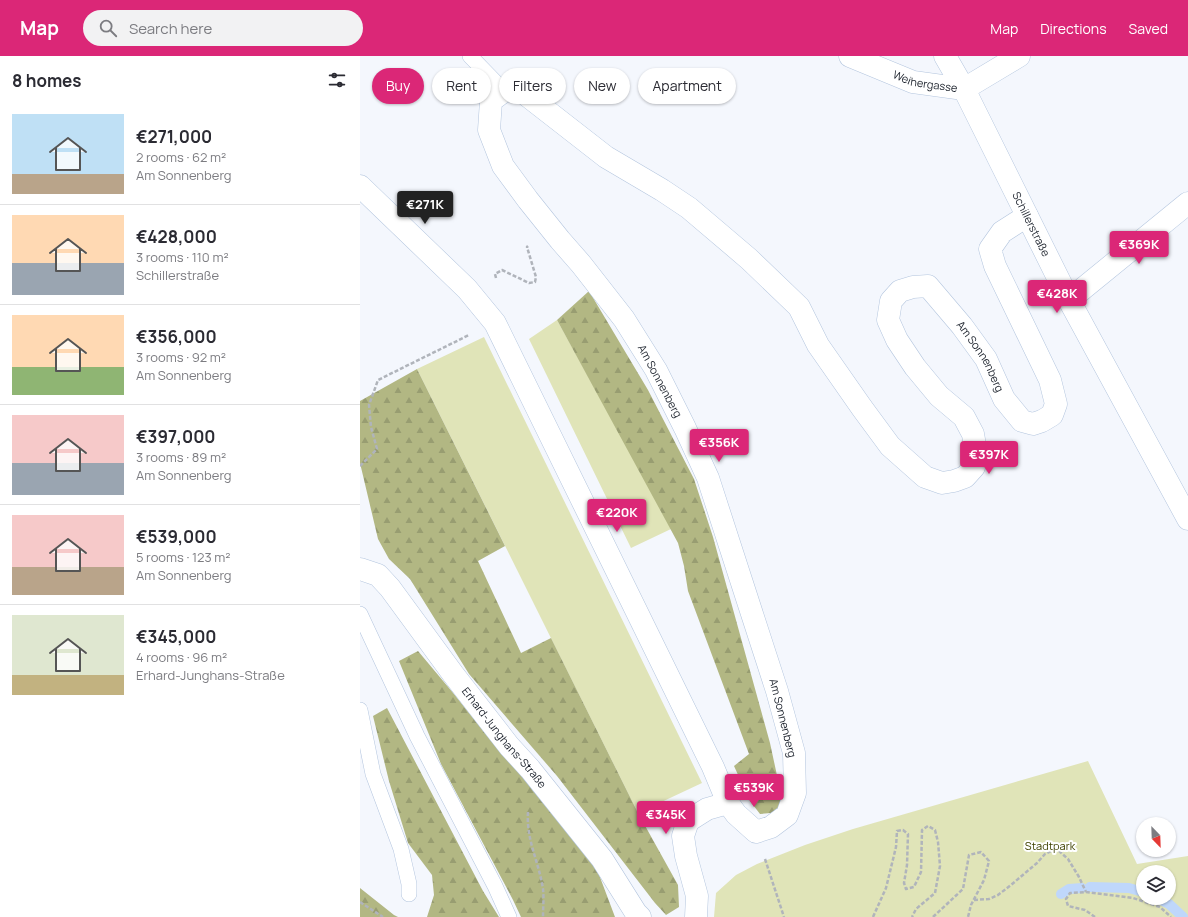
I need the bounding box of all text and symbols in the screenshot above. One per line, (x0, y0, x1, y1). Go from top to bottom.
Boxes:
search box (83, 10, 363, 46)
text: Map (20, 15, 59, 41)
icon: search (97, 17, 119, 39)
text: Search here (129, 18, 212, 39)
text: Map (990, 19, 1018, 38)
text: Directions (1040, 19, 1107, 38)
text: Saved (1129, 19, 1168, 38)
street label: Weihergasse (891, 67, 959, 95)
chip: Buy (372, 68, 424, 104)
chip: Rent (432, 68, 491, 104)
chip: Filters (499, 68, 566, 104)
chip: New (574, 68, 630, 104)
chip: Apartment (638, 68, 736, 104)
text: 8 homes (12, 69, 82, 92)
icon: filters (326, 69, 348, 91)
text: €271,000 (136, 125, 212, 148)
icon: home (44, 130, 92, 178)
text: 2 rooms · 62 m² (136, 148, 226, 166)
text: Am Sonnenberg (136, 166, 232, 184)
street label: Schillerstraße (1009, 189, 1054, 259)
pin: €271K (397, 191, 453, 225)
text: €271K (406, 195, 444, 213)
text: €428,000 (136, 225, 217, 248)
icon: home (44, 231, 92, 279)
pin: €369K (1111, 231, 1167, 265)
text: €369K (1119, 235, 1159, 253)
text: 3 rooms · 110 m² (136, 248, 229, 266)
text: Schillerstraße (136, 266, 219, 284)
pin: €428K (1029, 280, 1085, 314)
text: €428K (1037, 284, 1077, 302)
street label: Am Sonnenberg (954, 317, 1008, 394)
text: €356,000 (136, 325, 217, 348)
icon: home (44, 331, 92, 379)
street label: Am Sonnenberg (635, 342, 686, 420)
text: 3 rooms · 92 m² (136, 348, 226, 366)
text: Am Sonnenberg (136, 366, 232, 384)
text: €397,000 (136, 425, 216, 448)
pin: €356K (691, 429, 747, 463)
icon: home (44, 431, 92, 479)
text: €356K (699, 433, 739, 451)
pin: €397K (961, 441, 1017, 475)
text: €397K (969, 445, 1009, 463)
text: 3 rooms · 89 m² (136, 448, 226, 466)
text: Am Sonnenberg (136, 466, 232, 484)
pin: €220K (589, 499, 645, 533)
text: €220K (596, 503, 638, 521)
text: €539,000 (136, 525, 217, 548)
icon: home (44, 531, 92, 579)
text: 5 rooms · 123 m² (136, 548, 231, 566)
text: Am Sonnenberg (136, 566, 232, 584)
text: €345,000 (136, 625, 217, 648)
icon: home (44, 631, 92, 679)
text: 4 rooms · 96 m² (136, 648, 227, 666)
text: Erhard-Junghans-Straße (136, 666, 285, 684)
street label: Am Sonnenberg (766, 677, 801, 759)
street label: Erhard-Junghans-Straße (459, 684, 551, 791)
pin: €539K (726, 774, 782, 808)
text: €539K (734, 778, 774, 796)
pin: €345K (638, 801, 694, 835)
text: €345K (646, 805, 686, 823)
north arrow (1136, 817, 1176, 857)
map controls (1136, 817, 1176, 905)
park label: Stadtpark (1025, 838, 1076, 853)
button: layers (1136, 865, 1176, 905)

